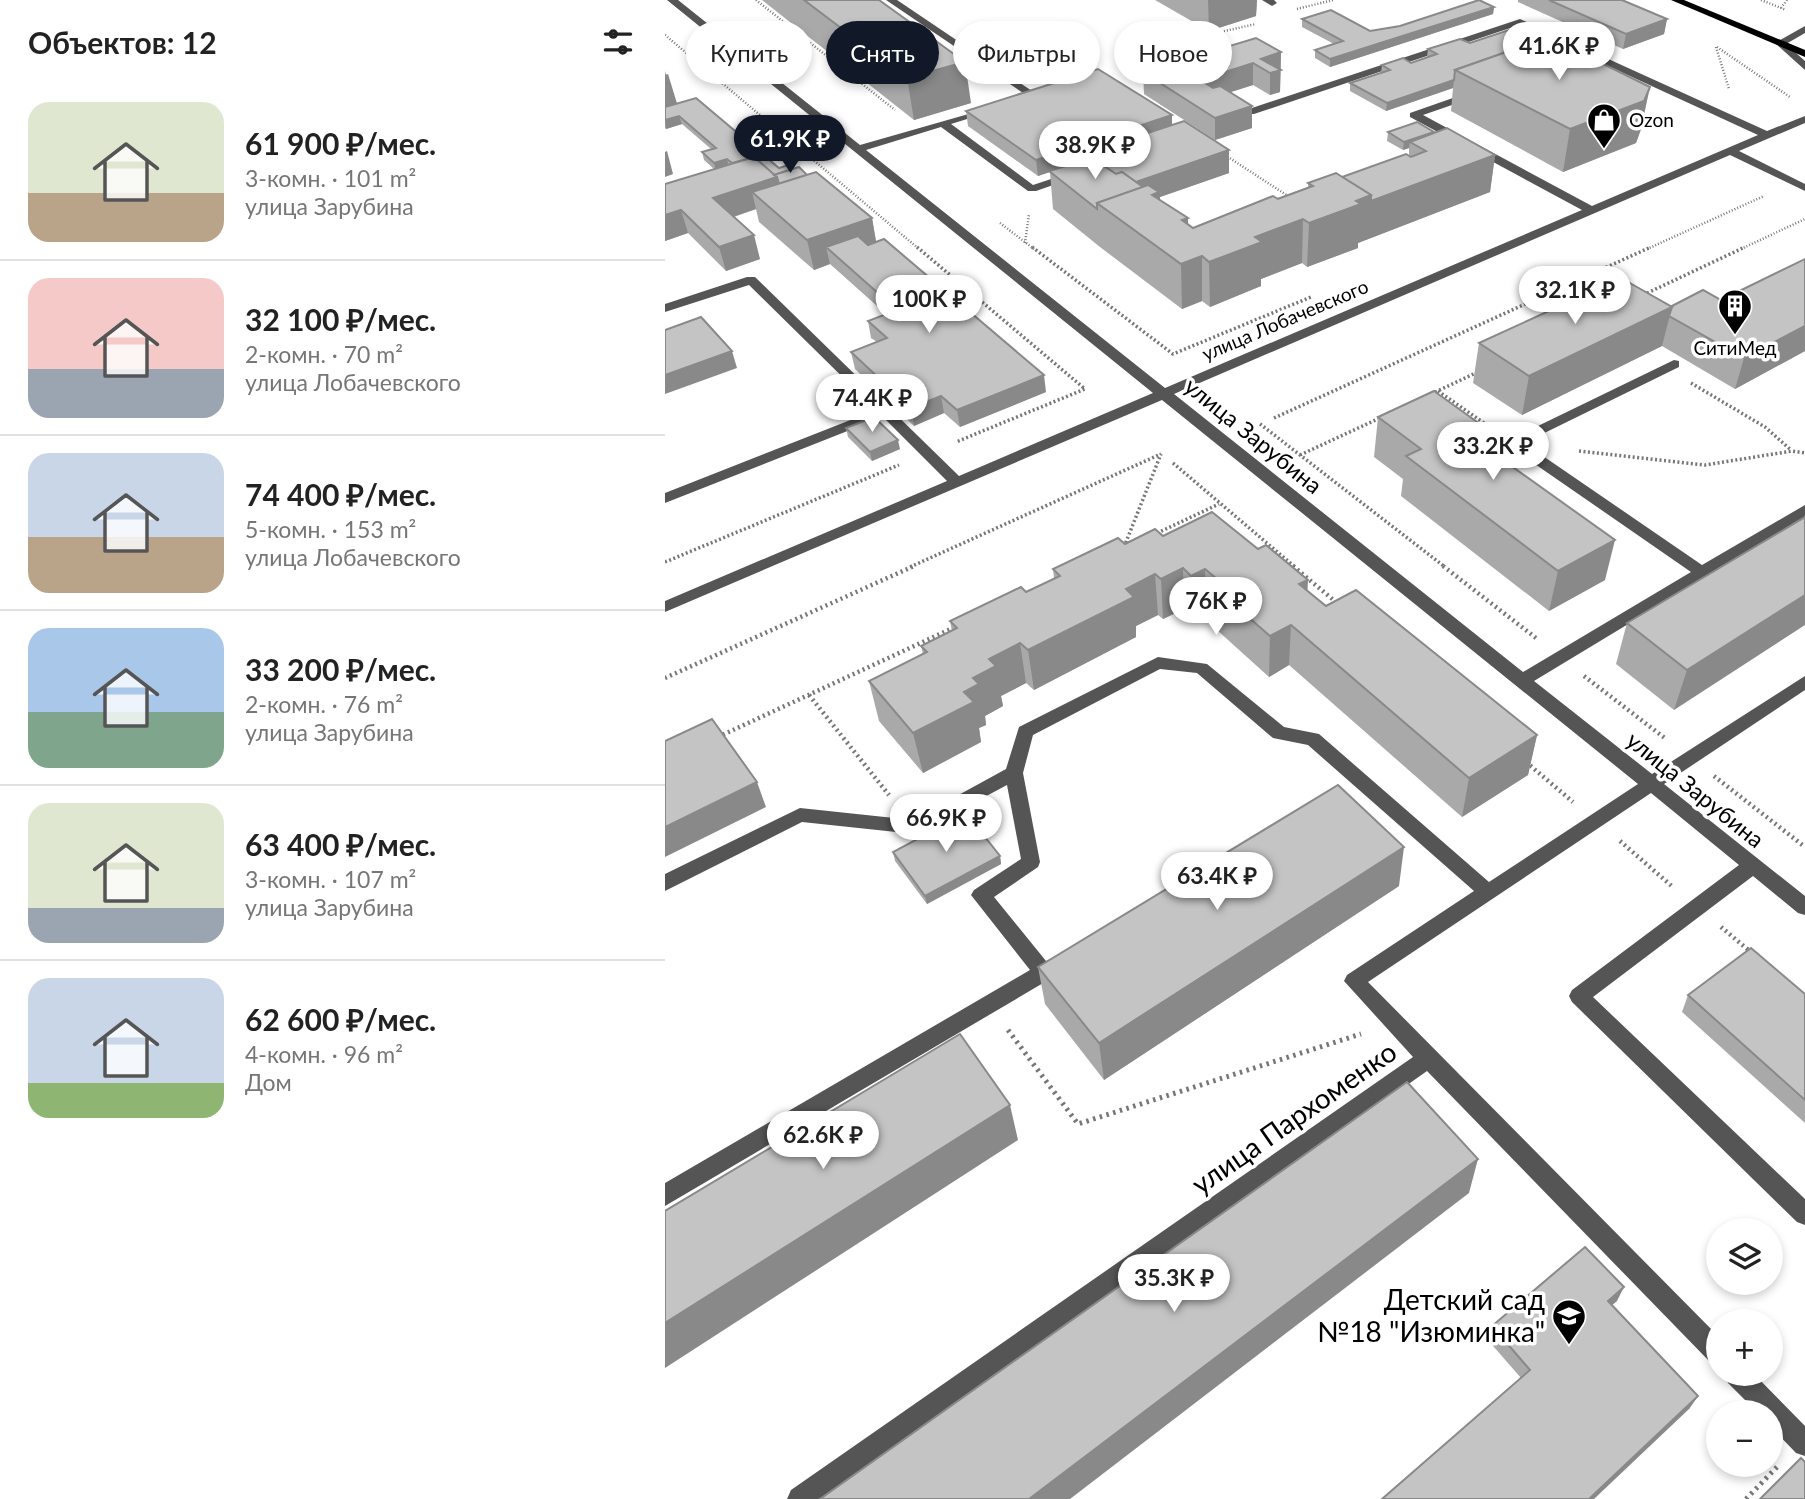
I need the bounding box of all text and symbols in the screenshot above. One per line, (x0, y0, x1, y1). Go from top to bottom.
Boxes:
chip: Купить (686, 21, 812, 84)
chip: Снять (826, 21, 939, 84)
chip: Фильтры (953, 21, 1100, 84)
chip: Новое (1114, 21, 1232, 84)
pin: 41.6K ₽ (1494, 22, 1624, 82)
icon: filters (599, 23, 637, 61)
text: Объектов: 12 (28, 24, 217, 60)
text: 41.6K ₽ (1519, 31, 1599, 59)
shop icon: Ozon (1585, 101, 1623, 150)
place label: Ozon (1629, 108, 1674, 131)
pin: 61.9K ₽ (725, 116, 855, 175)
pin: 38.9K ₽ (1030, 122, 1160, 181)
text: 61.9K ₽ (750, 124, 830, 152)
text: 61 900 ₽/мес. (245, 125, 436, 161)
icon: home (84, 130, 168, 214)
text: 38.9K ₽ (1055, 130, 1135, 158)
text: 3-комн. · 101 m² (245, 164, 416, 192)
text: улица Зарубина (245, 192, 414, 220)
pin: 32.1K ₽ (1510, 266, 1640, 326)
street label: улица Лобачевского (1198, 274, 1371, 365)
text: 32.1K ₽ (1535, 275, 1615, 303)
pin: 100K ₽ (872, 276, 986, 335)
text: 100K ₽ (892, 284, 966, 312)
building icon: СитиМед (1716, 287, 1754, 336)
text: 32 100 ₽/мес. (245, 301, 436, 337)
icon: home (84, 306, 168, 390)
place label: СитиМед (1693, 336, 1777, 359)
text: 2-комн. · 70 m² (245, 340, 403, 368)
text: улица Лобачевского (245, 368, 461, 396)
street label: улица Зарубина (1179, 371, 1328, 499)
pin: 74.4K ₽ (807, 374, 937, 434)
text: 74.4K ₽ (832, 383, 912, 411)
pin: 33.2K ₽ (1428, 422, 1558, 482)
text: 33.2K ₽ (1453, 431, 1533, 459)
text: 74 400 ₽/мес. (245, 476, 436, 512)
icon: home (84, 481, 168, 565)
text: 5-комн. · 153 m² (245, 515, 416, 543)
text: улица Лобачевского (245, 543, 461, 571)
pin: 76K ₽ (1167, 578, 1265, 637)
text: 76K ₽ (1185, 586, 1247, 614)
text: 33 200 ₽/мес. (245, 651, 436, 687)
icon: home (84, 656, 168, 740)
text: 2-комн. · 76 m² (245, 690, 403, 718)
text: улица Зарубина (245, 718, 414, 746)
street label: улица Зарубина (1621, 725, 1770, 853)
pin: 66.9K ₽ (881, 794, 1011, 854)
text: 66.9K ₽ (906, 803, 986, 831)
text: 63 400 ₽/мес. (245, 826, 436, 862)
icon: home (84, 831, 168, 915)
pin: 63.4K ₽ (1152, 852, 1282, 912)
text: 63.4K ₽ (1177, 861, 1257, 889)
text: 3-комн. · 107 m² (245, 865, 416, 893)
text: улица Зарубина (245, 893, 414, 921)
text: 62 600 ₽/мес. (245, 1001, 436, 1037)
icon: home (84, 1006, 168, 1090)
street label: улица Пархоменко (1184, 1034, 1402, 1201)
text: 4-комн. · 96 m² (245, 1040, 403, 1068)
text: Дом (245, 1068, 292, 1096)
pin: 62.6K ₽ (758, 1112, 888, 1171)
text: 62.6K ₽ (783, 1120, 863, 1148)
map controls (1706, 1218, 1783, 1477)
button: layers (1706, 1218, 1783, 1295)
pin: 35.3K ₽ (1109, 1254, 1239, 1314)
text: 35.3K ₽ (1134, 1263, 1214, 1291)
place label: Детский сад №18 "Изюминка" (1317, 1282, 1545, 1348)
school or university icon: Детский сад №18 "Изюминка" (1550, 1297, 1588, 1346)
button: + (1706, 1309, 1783, 1386)
button: − (1706, 1400, 1783, 1477)

